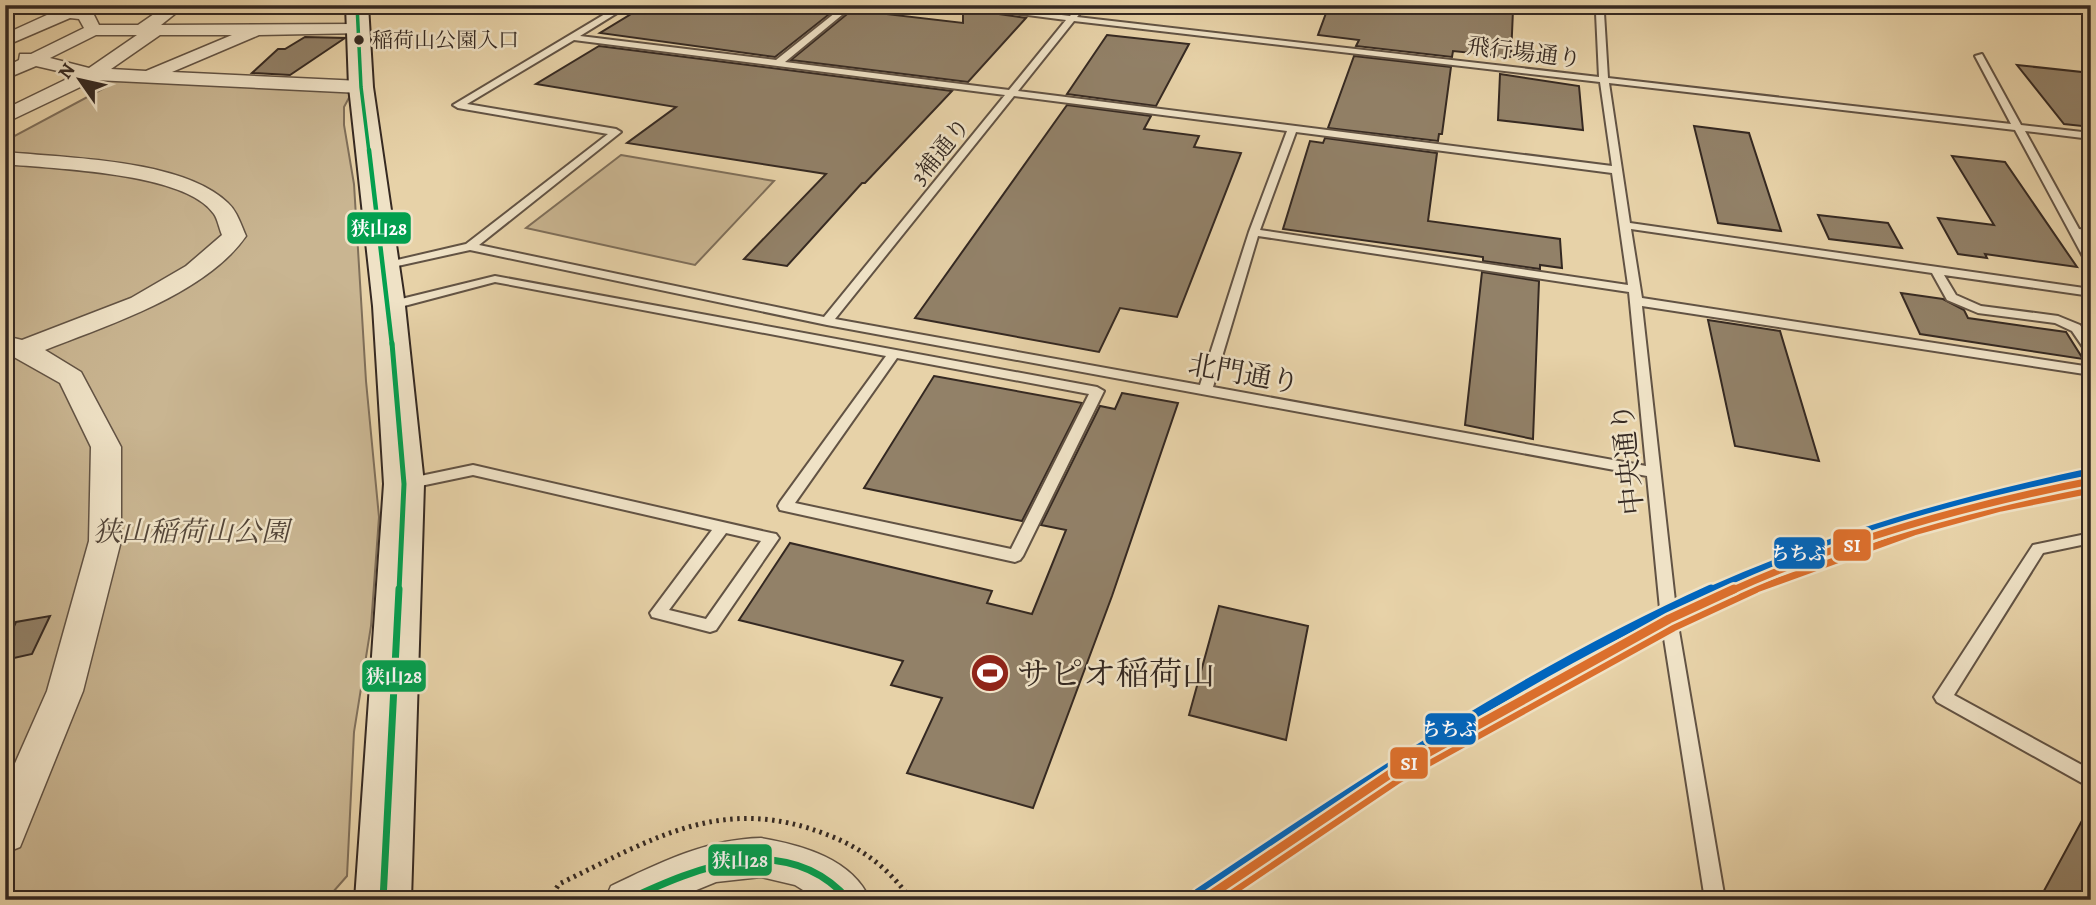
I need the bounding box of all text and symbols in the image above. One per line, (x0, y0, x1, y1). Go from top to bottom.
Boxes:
place label: 稲荷山公園入口 (372, 26, 519, 54)
street label: 飛行場通り (1465, 30, 1583, 75)
marker: 稲荷山公園入口 (352, 33, 366, 47)
north arrow (46, 46, 116, 116)
text: N (52, 58, 81, 84)
street label: 3補通り (904, 111, 977, 192)
line badge: 狭山28 (346, 211, 412, 245)
text: 狭山28 (351, 216, 407, 242)
street label: 北門通り (1185, 346, 1302, 402)
street label: 中央通り (1603, 401, 1653, 517)
park label: 狭山稲荷山公園 (93, 513, 293, 551)
line badge: SI (1832, 528, 1872, 562)
text: SI (1843, 533, 1861, 559)
line badge: ちちぶ (1773, 536, 1826, 570)
text: ちちぶ (1770, 541, 1828, 567)
place label: サピオ稲荷山 (1017, 651, 1215, 696)
sports icon: サピオ稲荷山 (969, 652, 1011, 694)
line badge: 狭山28 (361, 659, 427, 693)
text: 狭山28 (366, 664, 422, 690)
line badge: ちちぶ (1424, 712, 1477, 746)
text: ちちぶ (1421, 717, 1479, 743)
line badge: SI (1389, 746, 1429, 780)
text: SI (1400, 751, 1418, 777)
line badge: 狭山28 (707, 843, 773, 877)
text: 狭山28 (712, 848, 768, 874)

